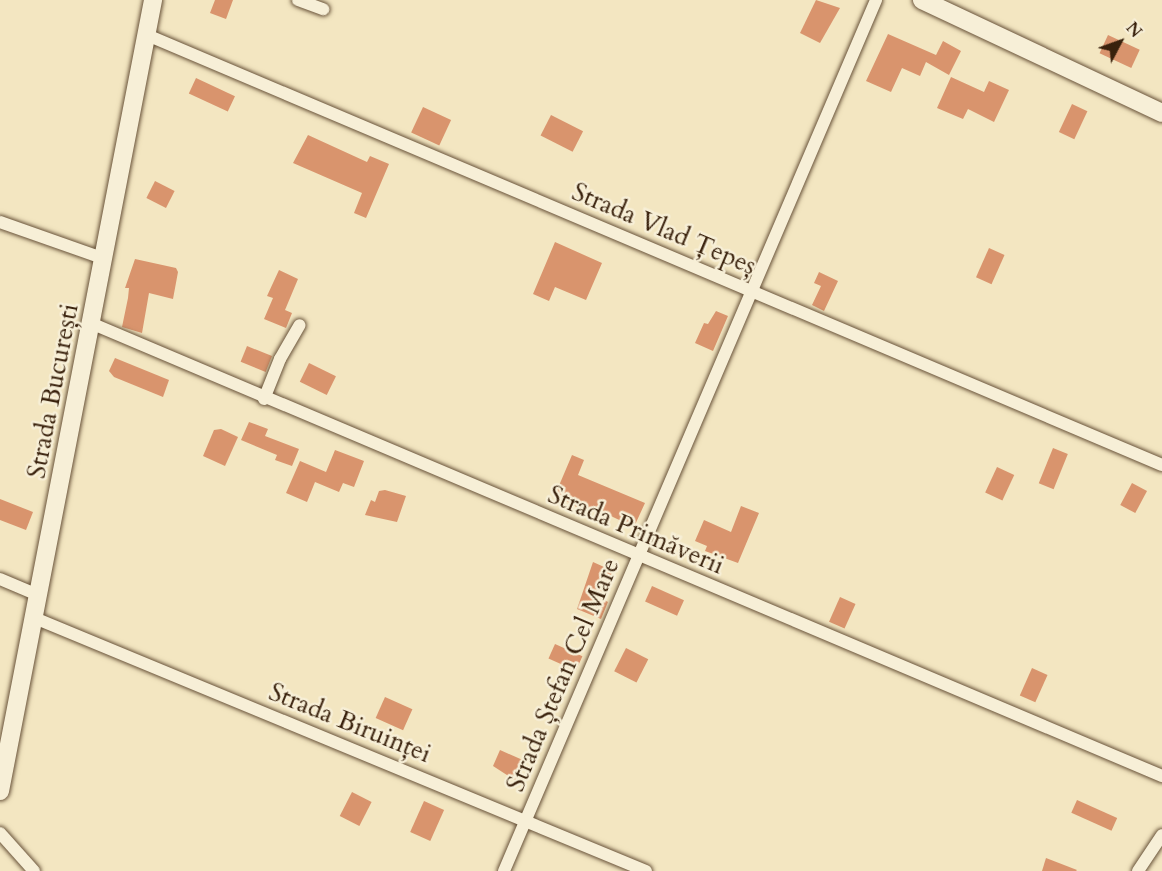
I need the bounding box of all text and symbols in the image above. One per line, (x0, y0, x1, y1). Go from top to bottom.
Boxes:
north arrow (1090, 12, 1150, 72)
text: N (1121, 18, 1146, 43)
street label: Strada Vlad Țepeș (567, 176, 761, 282)
street label: Strada București (21, 301, 85, 481)
street label: Strada Primăverii (543, 479, 729, 581)
street label: Strada Ștefan Cel Mare (500, 554, 626, 796)
street label: Strada Biruinței (264, 676, 436, 770)

